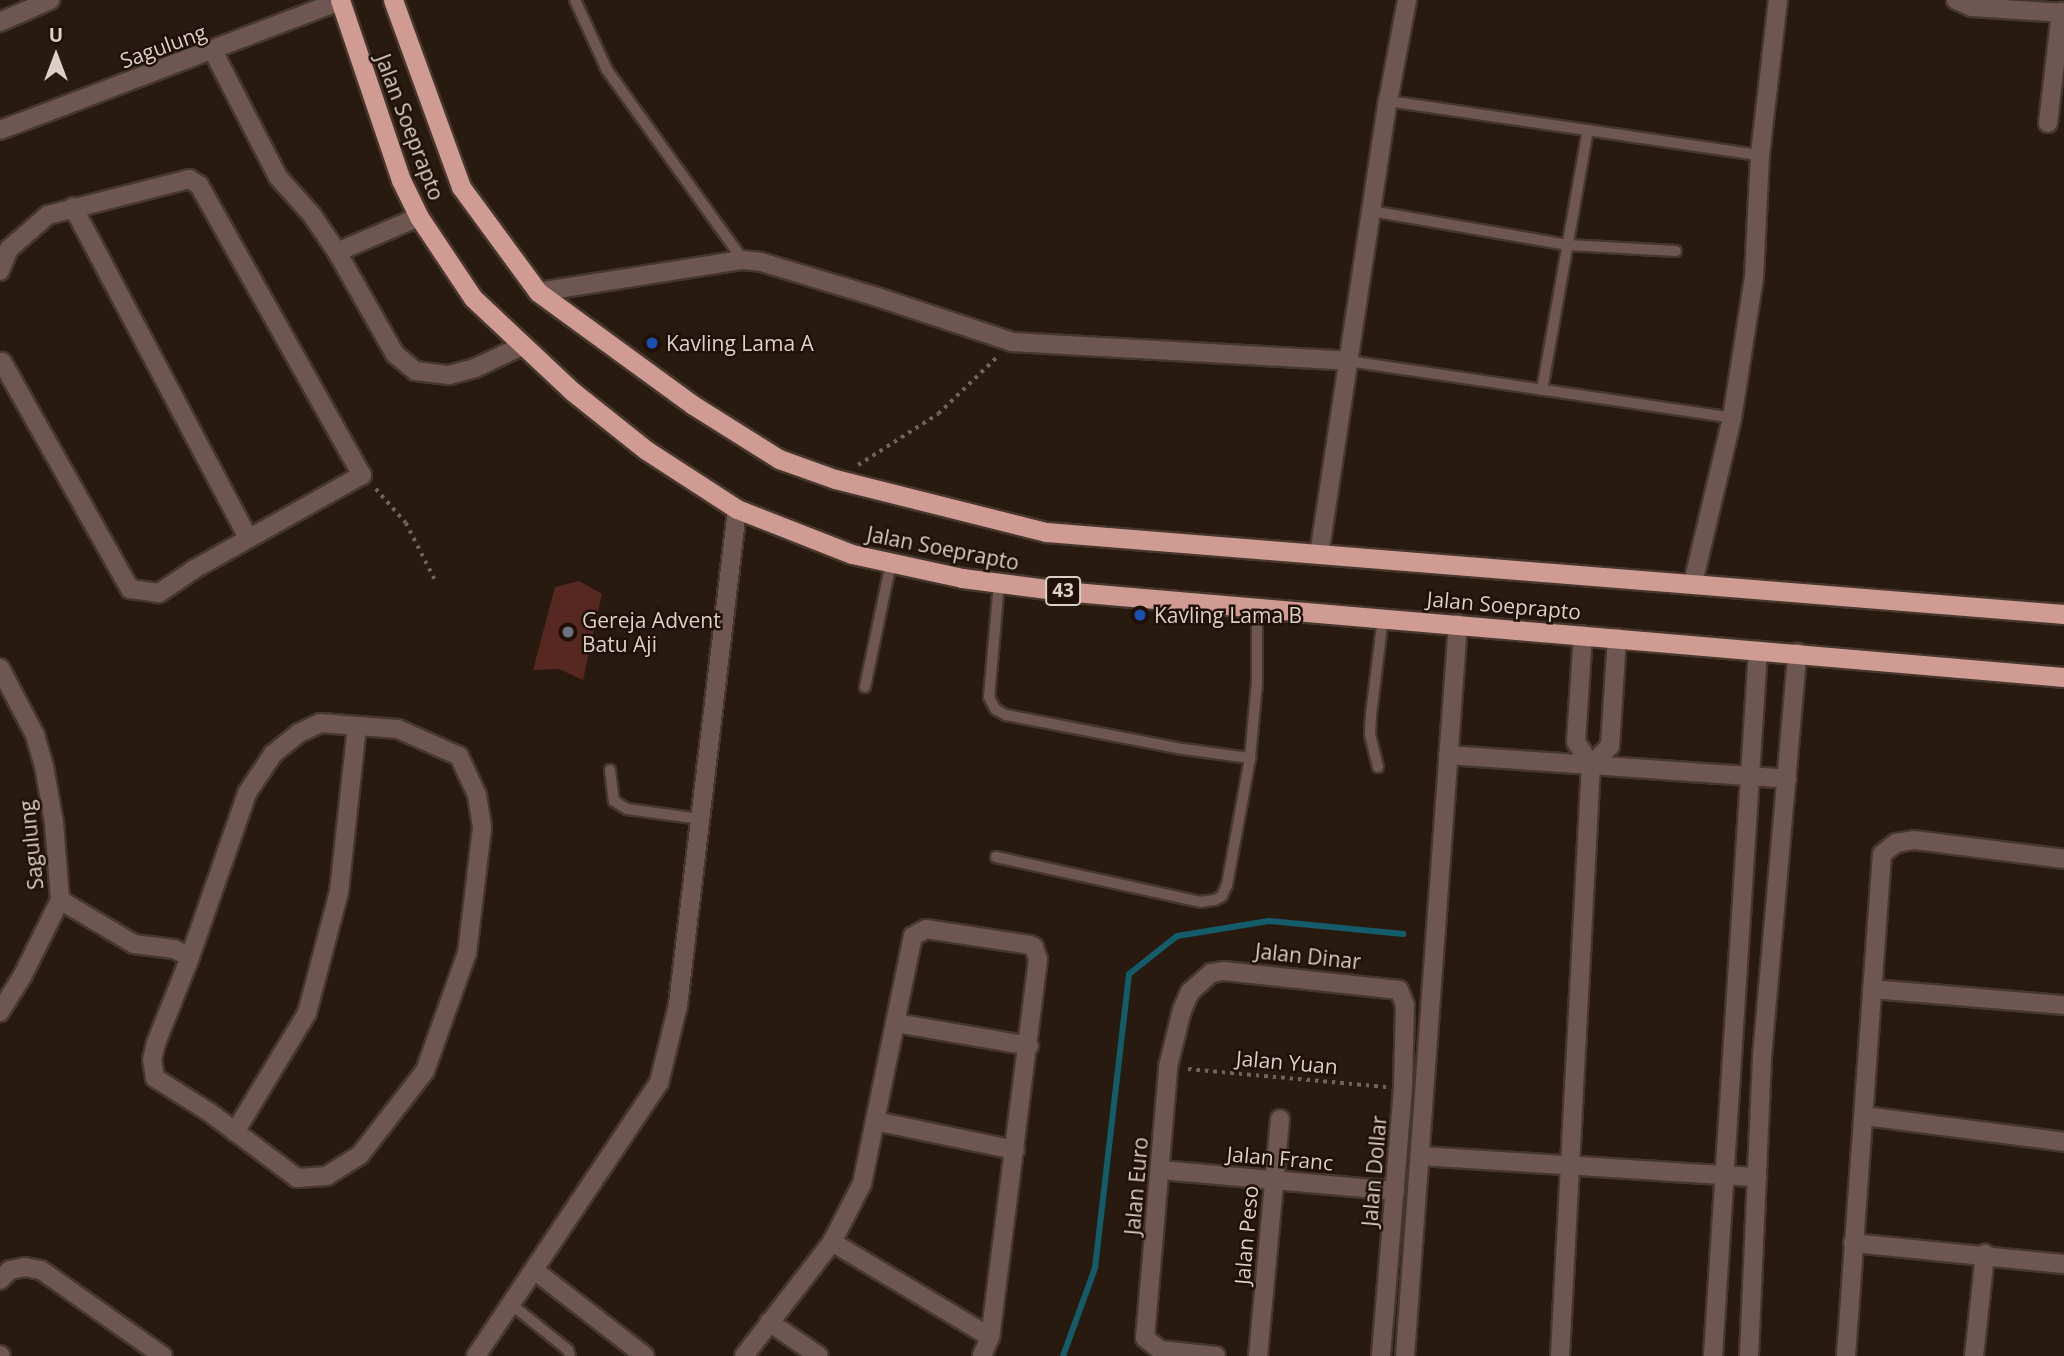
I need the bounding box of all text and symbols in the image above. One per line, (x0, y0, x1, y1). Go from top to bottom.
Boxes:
street label: Sagulung (116, 19, 210, 73)
north arrow (21, 21, 91, 91)
text: U (49, 22, 63, 48)
street label: Jalan Soeprapto (371, 50, 449, 204)
place label: Kavling Lama A (666, 330, 814, 356)
marker: Kavling Lama A (644, 335, 660, 351)
street label: Jalan Soeprapto (865, 521, 1021, 575)
road number: 43 (1044, 576, 1082, 606)
street label: Jalan Soeprapto (1426, 586, 1582, 624)
place label: Kavling Lama B (1154, 602, 1302, 628)
place label: Gereja Advent Batu Aji (582, 607, 721, 657)
marker: Kavling Lama B (1132, 607, 1148, 623)
marker: Gereja Advent Batu Aji (560, 624, 576, 640)
street label: Sagulung (14, 799, 48, 891)
street label: Jalan Dinar (1254, 938, 1362, 974)
street label: Jalan Yuan (1235, 1045, 1339, 1079)
street label: Jalan Dollar (1357, 1114, 1391, 1228)
street label: Jalan Euro (1119, 1136, 1153, 1236)
street label: Jalan Franc (1226, 1141, 1334, 1175)
street label: Jalan Peso (1229, 1184, 1263, 1286)

